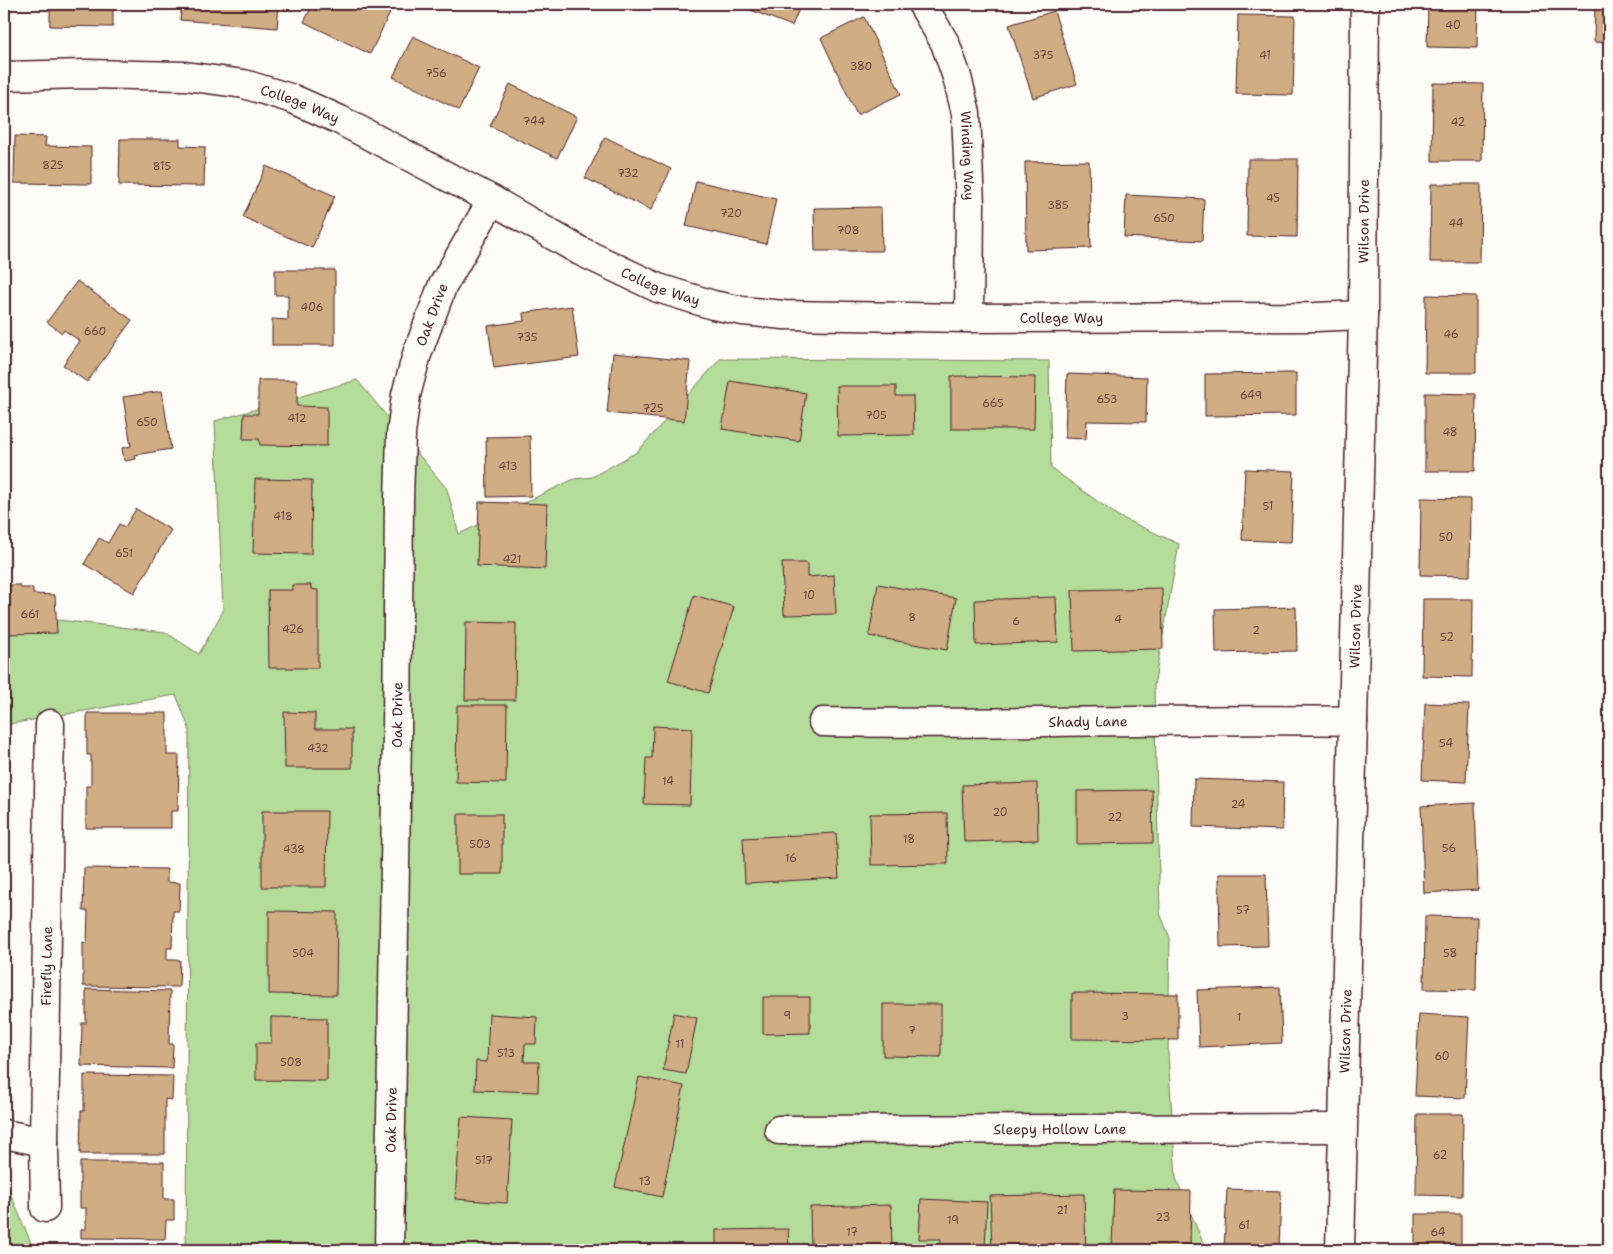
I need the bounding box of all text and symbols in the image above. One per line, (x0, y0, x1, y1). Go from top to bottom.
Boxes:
house number: 40 (1445, 18, 1461, 33)
house number: 375 (1033, 48, 1054, 63)
house number: 41 (1259, 48, 1271, 63)
house number: 380 (850, 59, 872, 74)
house number: 756 (425, 66, 447, 81)
street label: College Way (258, 81, 342, 127)
street label: Winding Way (957, 110, 979, 201)
house number: 744 (523, 114, 545, 129)
house number: 42 (1451, 115, 1465, 130)
house number: 825 (42, 158, 64, 173)
house number: 815 (153, 159, 171, 174)
house number: 732 (617, 166, 639, 181)
street label: Wilson Drive (1354, 179, 1373, 264)
house number: 45 (1266, 191, 1280, 206)
house number: 385 (1047, 198, 1069, 213)
house number: 720 (720, 206, 742, 221)
house number: 650 (1153, 211, 1175, 226)
house number: 44 (1448, 216, 1464, 231)
house number: 708 (837, 223, 859, 238)
street label: College Way (618, 263, 702, 309)
street label: Oak Drive (412, 280, 452, 349)
house number: 406 (301, 300, 323, 315)
street label: College Way (1020, 309, 1103, 327)
house number: 660 (84, 324, 106, 339)
house number: 46 (1443, 327, 1459, 342)
house number: 735 (516, 330, 538, 345)
house number: 649 (1240, 388, 1262, 403)
house number: 653 (1096, 392, 1118, 407)
house number: 665 (982, 396, 1004, 411)
house number: 725 (642, 401, 664, 416)
house number: 705 (865, 408, 887, 423)
house number: 412 (288, 411, 306, 426)
house number: 650 (136, 415, 158, 430)
house number: 48 (1442, 425, 1458, 440)
house number: 413 (499, 459, 517, 474)
house number: 51 (1263, 499, 1273, 514)
house number: 418 (273, 509, 293, 524)
house number: 50 (1439, 530, 1453, 545)
house number: 651 (115, 546, 133, 561)
house number: 421 (503, 552, 521, 567)
street label: Wilson Drive (1345, 584, 1365, 669)
house number: 10 (803, 588, 815, 603)
house number: 661 (21, 607, 39, 622)
house number: 8 (908, 610, 916, 625)
house number: 4 (1114, 612, 1122, 627)
house number: 6 (1012, 614, 1020, 629)
house number: 426 (282, 622, 304, 637)
house number: 2 (1252, 623, 1260, 638)
house number: 52 (1440, 630, 1454, 645)
street label: Oak Drive (388, 682, 406, 748)
street label: Shady Lane (1048, 712, 1128, 731)
house number: 54 (1439, 736, 1453, 751)
house number: 432 (307, 741, 329, 756)
house number: 14 (662, 774, 674, 789)
house number: 24 (1231, 797, 1246, 812)
house number: 20 (992, 805, 1008, 820)
house number: 22 (1108, 810, 1122, 825)
house number: 18 (903, 832, 915, 847)
house number: 503 (469, 837, 491, 852)
house number: 56 (1442, 841, 1456, 856)
house number: 438 (283, 842, 305, 857)
house number: 16 (785, 851, 797, 866)
house number: 57 (1236, 903, 1250, 918)
street label: Firefly Lane (37, 926, 56, 1006)
house number: 504 (292, 946, 314, 961)
house number: 58 (1443, 946, 1457, 961)
street label: Wilson Drive (1335, 989, 1355, 1074)
house number: 9 (783, 1008, 791, 1023)
house number: 3 (1121, 1009, 1129, 1024)
house number: 1 (1237, 1010, 1241, 1025)
house number: 7 (908, 1023, 916, 1038)
house number: 11 (676, 1037, 684, 1052)
house number: 513 (497, 1046, 515, 1061)
house number: 60 (1434, 1049, 1450, 1064)
house number: 508 (280, 1055, 302, 1070)
street label: Oak Drive (382, 1087, 401, 1153)
street label: Sleepy Hollow Lane (993, 1120, 1127, 1138)
house number: 62 (1433, 1148, 1447, 1163)
house number: 517 (475, 1153, 493, 1168)
house number: 13 (639, 1174, 651, 1189)
house number: 21 (1056, 1203, 1068, 1218)
house number: 23 (1156, 1210, 1170, 1225)
house number: 19 (947, 1213, 959, 1228)
house number: 61 (1238, 1218, 1250, 1233)
house number: 17 (846, 1225, 858, 1240)
house number: 64 (1430, 1225, 1446, 1240)

